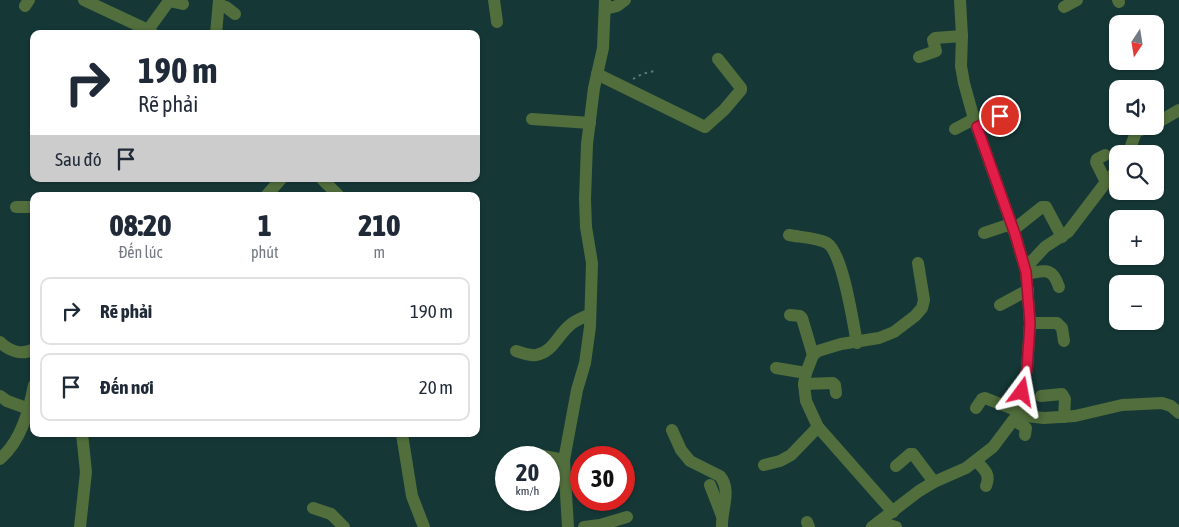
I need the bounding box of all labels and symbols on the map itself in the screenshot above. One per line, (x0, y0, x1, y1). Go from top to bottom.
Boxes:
north arrow (1109, 15, 1164, 70)
pin (979, 95, 1021, 137)
position arrow (995, 365, 1047, 417)
speed limit sign: 30 (570, 446, 635, 511)

